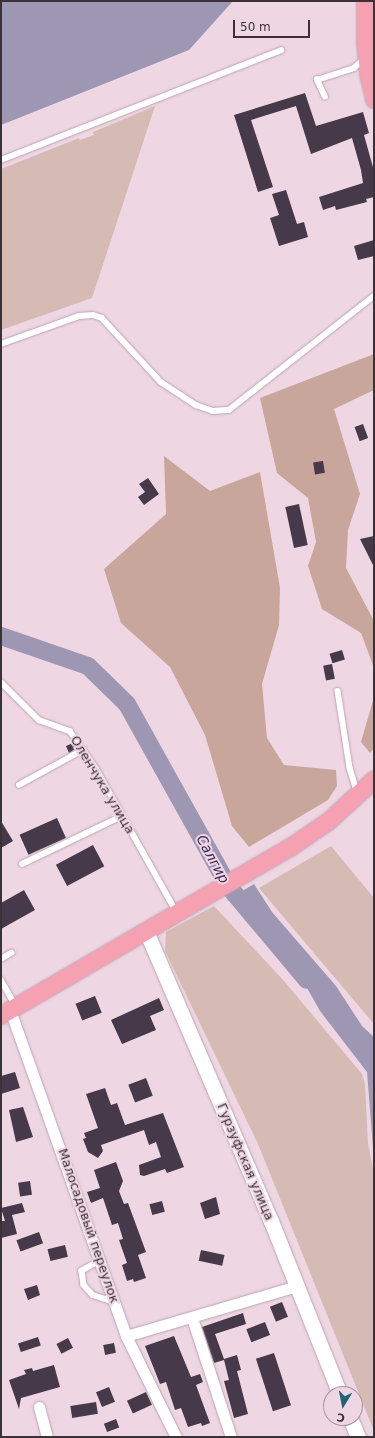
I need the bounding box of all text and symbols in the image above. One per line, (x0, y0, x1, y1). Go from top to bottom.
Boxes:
scale bar (235, 12, 312, 38)
text: 50 m (240, 20, 271, 34)
street label: Оленчука улица (67, 733, 137, 837)
water label: Салгир (193, 832, 233, 886)
street label: Гурзуфская улица (213, 1101, 277, 1223)
street label: Малосадовый переулок (54, 1147, 122, 1305)
north arrow (323, 1386, 363, 1426)
text: С (336, 1410, 346, 1424)

